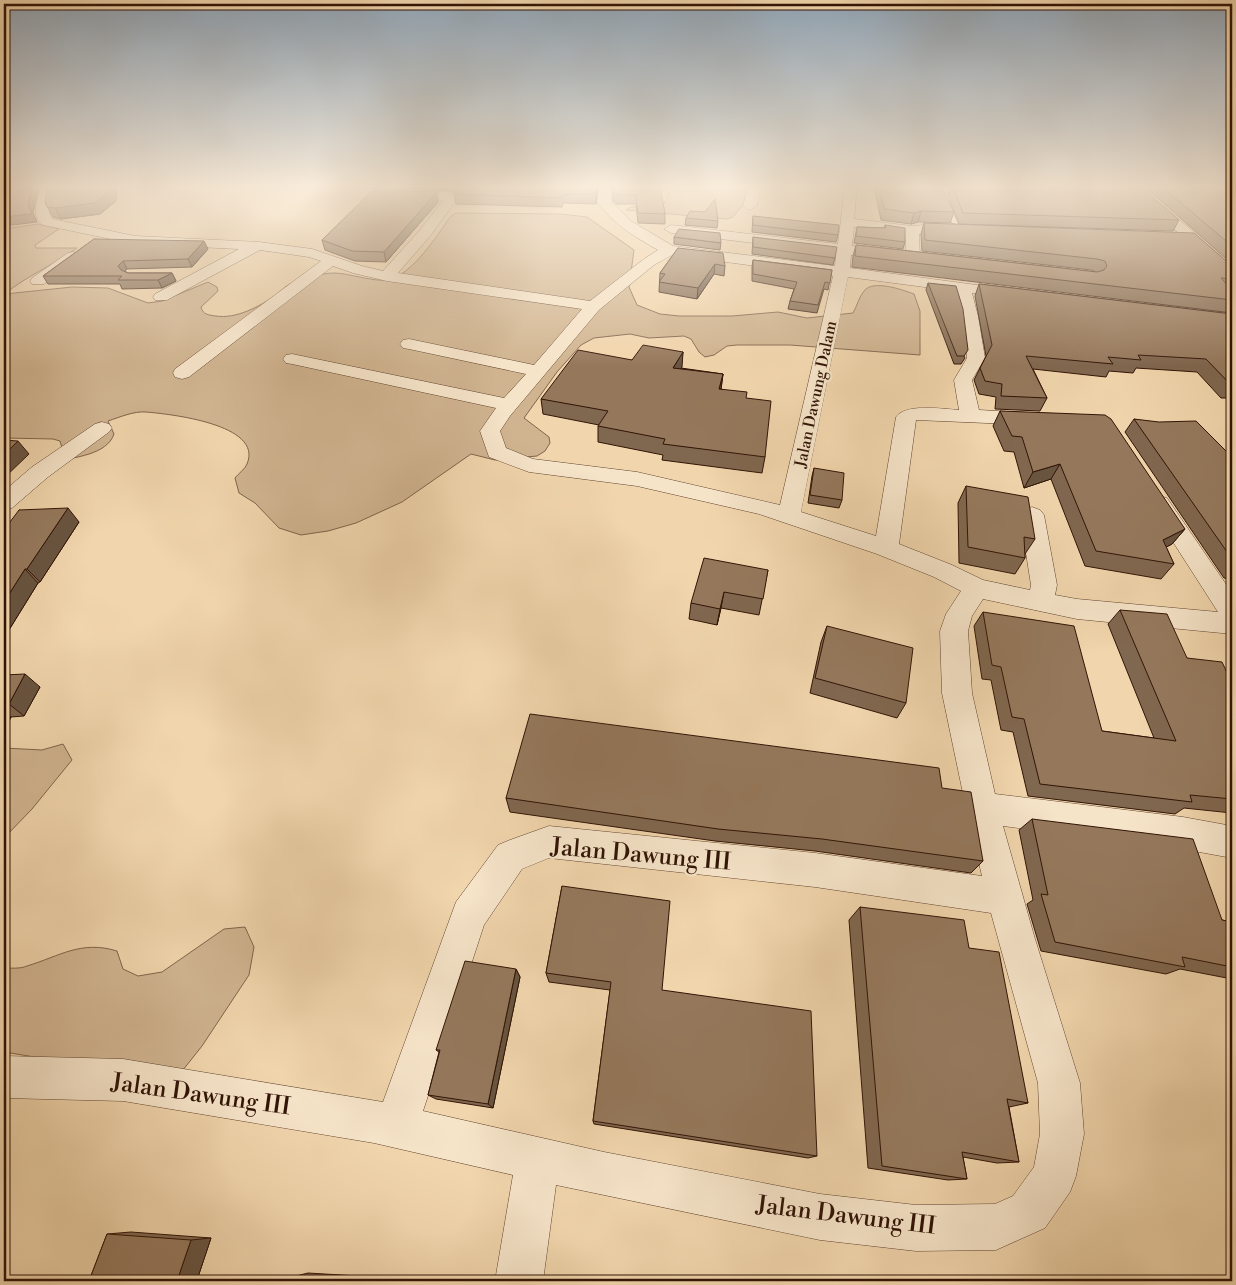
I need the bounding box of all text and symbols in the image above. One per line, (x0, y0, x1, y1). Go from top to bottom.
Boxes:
street label: Jalan Dawung Dalam (790, 319, 841, 470)
street label: Jalan Dawung III (549, 832, 732, 878)
street label: Jalan Dawung III (108, 1067, 292, 1122)
street label: Jalan Dawung III (753, 1190, 937, 1242)

